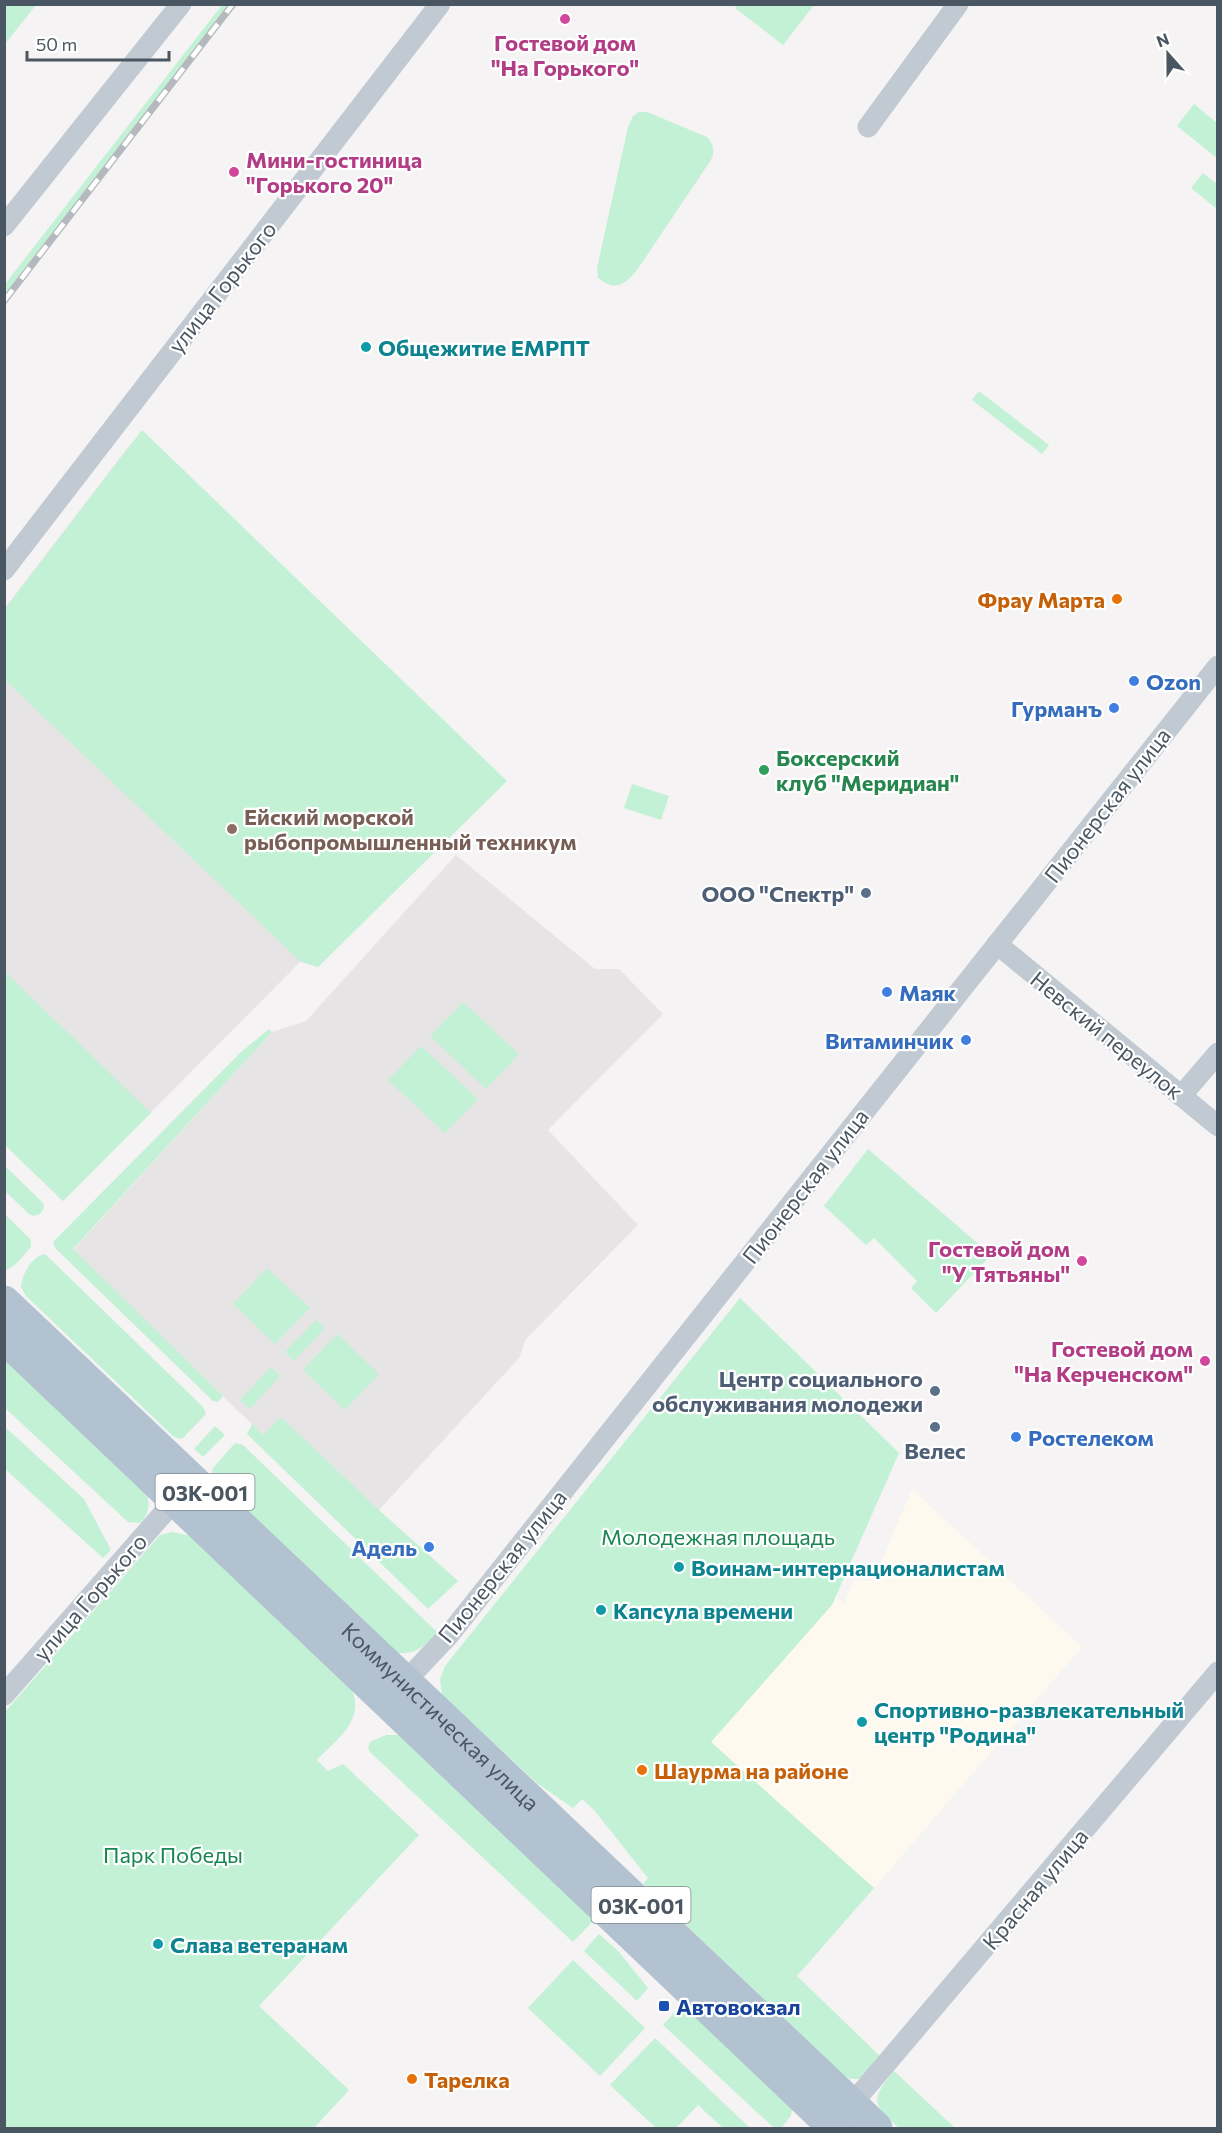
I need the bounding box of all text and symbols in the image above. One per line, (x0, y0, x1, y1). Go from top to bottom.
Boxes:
marker: Гостевой дом "На Горького" (558, 12, 572, 26)
scale bar (27, 24, 170, 62)
north arrow (1138, 24, 1198, 84)
place label: Гостевой дом "На Горького" (491, 29, 639, 81)
text: N (1153, 29, 1171, 51)
text: 50 m (36, 33, 77, 55)
place label: Мини-гостиница "Горького 20" (246, 146, 422, 198)
marker: Мини-гостиница "Горького 20" (227, 165, 241, 179)
street label: улица Горького (162, 216, 282, 358)
place label: Общежитие ЕМРПТ (378, 334, 590, 361)
marker: Общежитие ЕМРПТ (359, 340, 373, 354)
place label: Фрау Марта (978, 586, 1105, 613)
marker: Фрау Марта (1110, 592, 1124, 606)
place label: Ozon (1146, 668, 1201, 695)
marker: Ozon (1127, 674, 1141, 688)
place label: Гурманъ (1011, 695, 1102, 722)
marker: Гурманъ (1107, 701, 1121, 715)
street label: Пионерская улица (1038, 722, 1176, 888)
place label: Боксерский клуб "Меридиан" (776, 744, 959, 796)
marker: Боксерский клуб "Меридиан" (757, 763, 771, 777)
place label: Ейский морской рыбопромышленный техникум (244, 803, 576, 855)
marker: Ейский морской рыбопромышленный техникум (225, 822, 239, 836)
place label: ООО "Спектр" (701, 880, 854, 907)
marker: ООО "Спектр" (859, 886, 873, 900)
street label: Невский переулок (1025, 965, 1189, 1105)
place label: Маяк (899, 979, 957, 1006)
marker: Маяк (880, 985, 894, 999)
place label: Витаминчик (825, 1027, 954, 1054)
marker: Витаминчик (959, 1033, 973, 1047)
street label: Пионерская улица (736, 1103, 874, 1269)
place label: Гостевой дом "У Тятьяны" (928, 1235, 1070, 1287)
marker: Гостевой дом "У Тятьяны" (1075, 1254, 1089, 1268)
place label: Гостевой дом "На Керченском" (1014, 1335, 1193, 1387)
marker: Гостевой дом "На Керченском" (1198, 1354, 1212, 1368)
place label: Центр социального обслуживания молодежи (652, 1365, 923, 1417)
marker: Центр социального обслуживания молодежи (928, 1384, 942, 1398)
marker: Велес (928, 1420, 942, 1434)
place label: Ростелеком (1028, 1424, 1154, 1451)
marker: Ростелеком (1009, 1430, 1023, 1444)
place label: Велес (904, 1437, 966, 1464)
road number: 03К-001 (156, 1474, 254, 1510)
street label: Пионерская улица (432, 1484, 572, 1648)
park label: Молодежная площадь (601, 1523, 835, 1550)
street label: улица Горького (27, 1528, 153, 1666)
place label: Адель (351, 1534, 417, 1561)
marker: Адель (422, 1540, 436, 1554)
place label: Воинам-интернационалистам (691, 1554, 1005, 1581)
marker: Воинам-интернационалистам (672, 1560, 686, 1574)
place label: Капсула времени (613, 1597, 793, 1624)
marker: Капсула времени (594, 1603, 608, 1617)
street label: Коммунистическая улица (337, 1616, 545, 1816)
place label: Спортивно-развлекательный центр "Родина" (874, 1696, 1184, 1748)
marker: Спортивно-развлекательный центр "Родина" (855, 1715, 869, 1729)
place label: Шаурма на районе (654, 1757, 849, 1784)
marker: Шаурма на районе (635, 1763, 649, 1777)
street label: Красная улица (977, 1823, 1093, 1955)
park label: Парк Победы (103, 1841, 243, 1868)
road number: 03К-001 (592, 1887, 690, 1923)
place label: Слава ветеранам (170, 1931, 348, 1958)
marker: Слава ветеранам (151, 1937, 165, 1951)
place label: Автовокзал (676, 1993, 801, 2020)
marker: Автовокзал (657, 1999, 671, 2013)
place label: Тарелка (424, 2066, 510, 2093)
marker: Тарелка (405, 2072, 419, 2086)

